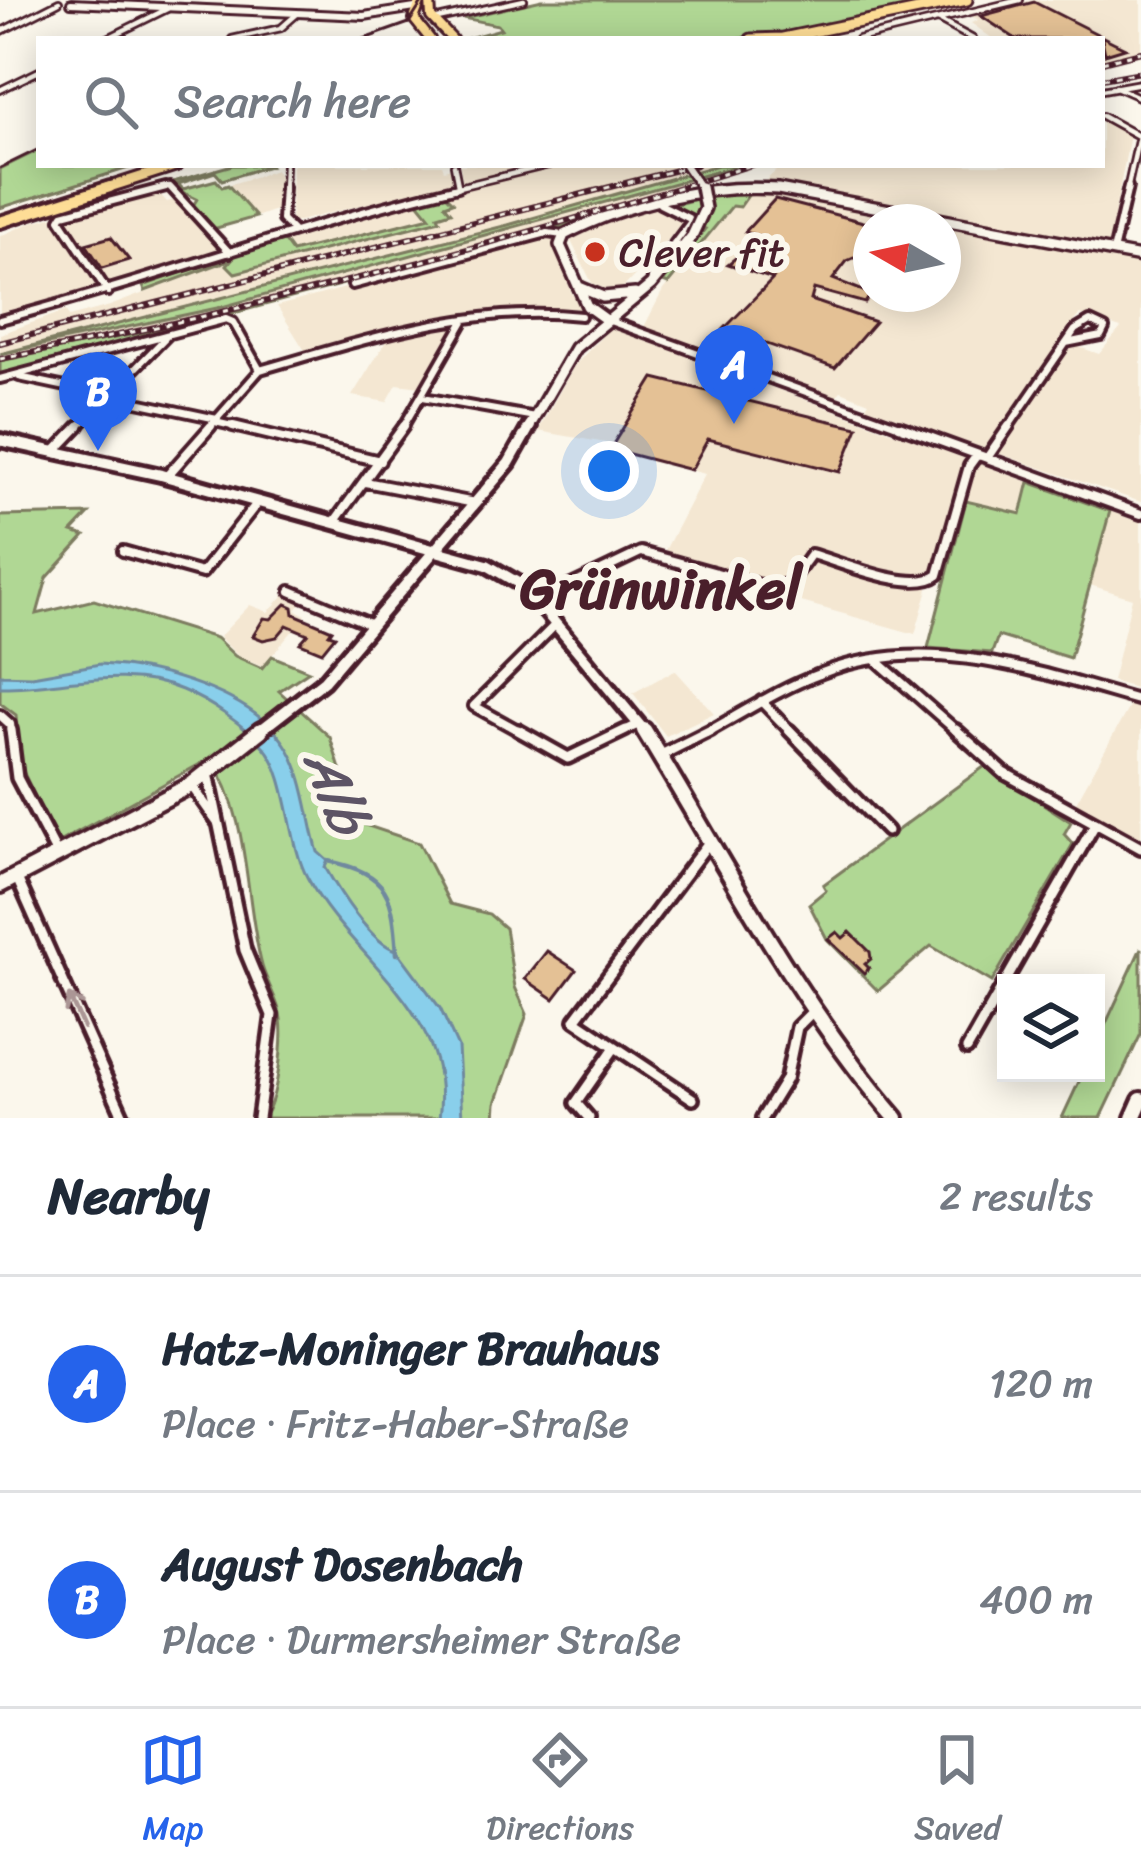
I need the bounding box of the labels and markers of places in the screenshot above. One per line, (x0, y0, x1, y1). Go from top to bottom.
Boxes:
place label: Clever fit (619, 218, 785, 287)
marker: Clever fit (582, 239, 608, 265)
pin: A (695, 325, 773, 424)
pin: B (59, 352, 137, 451)

